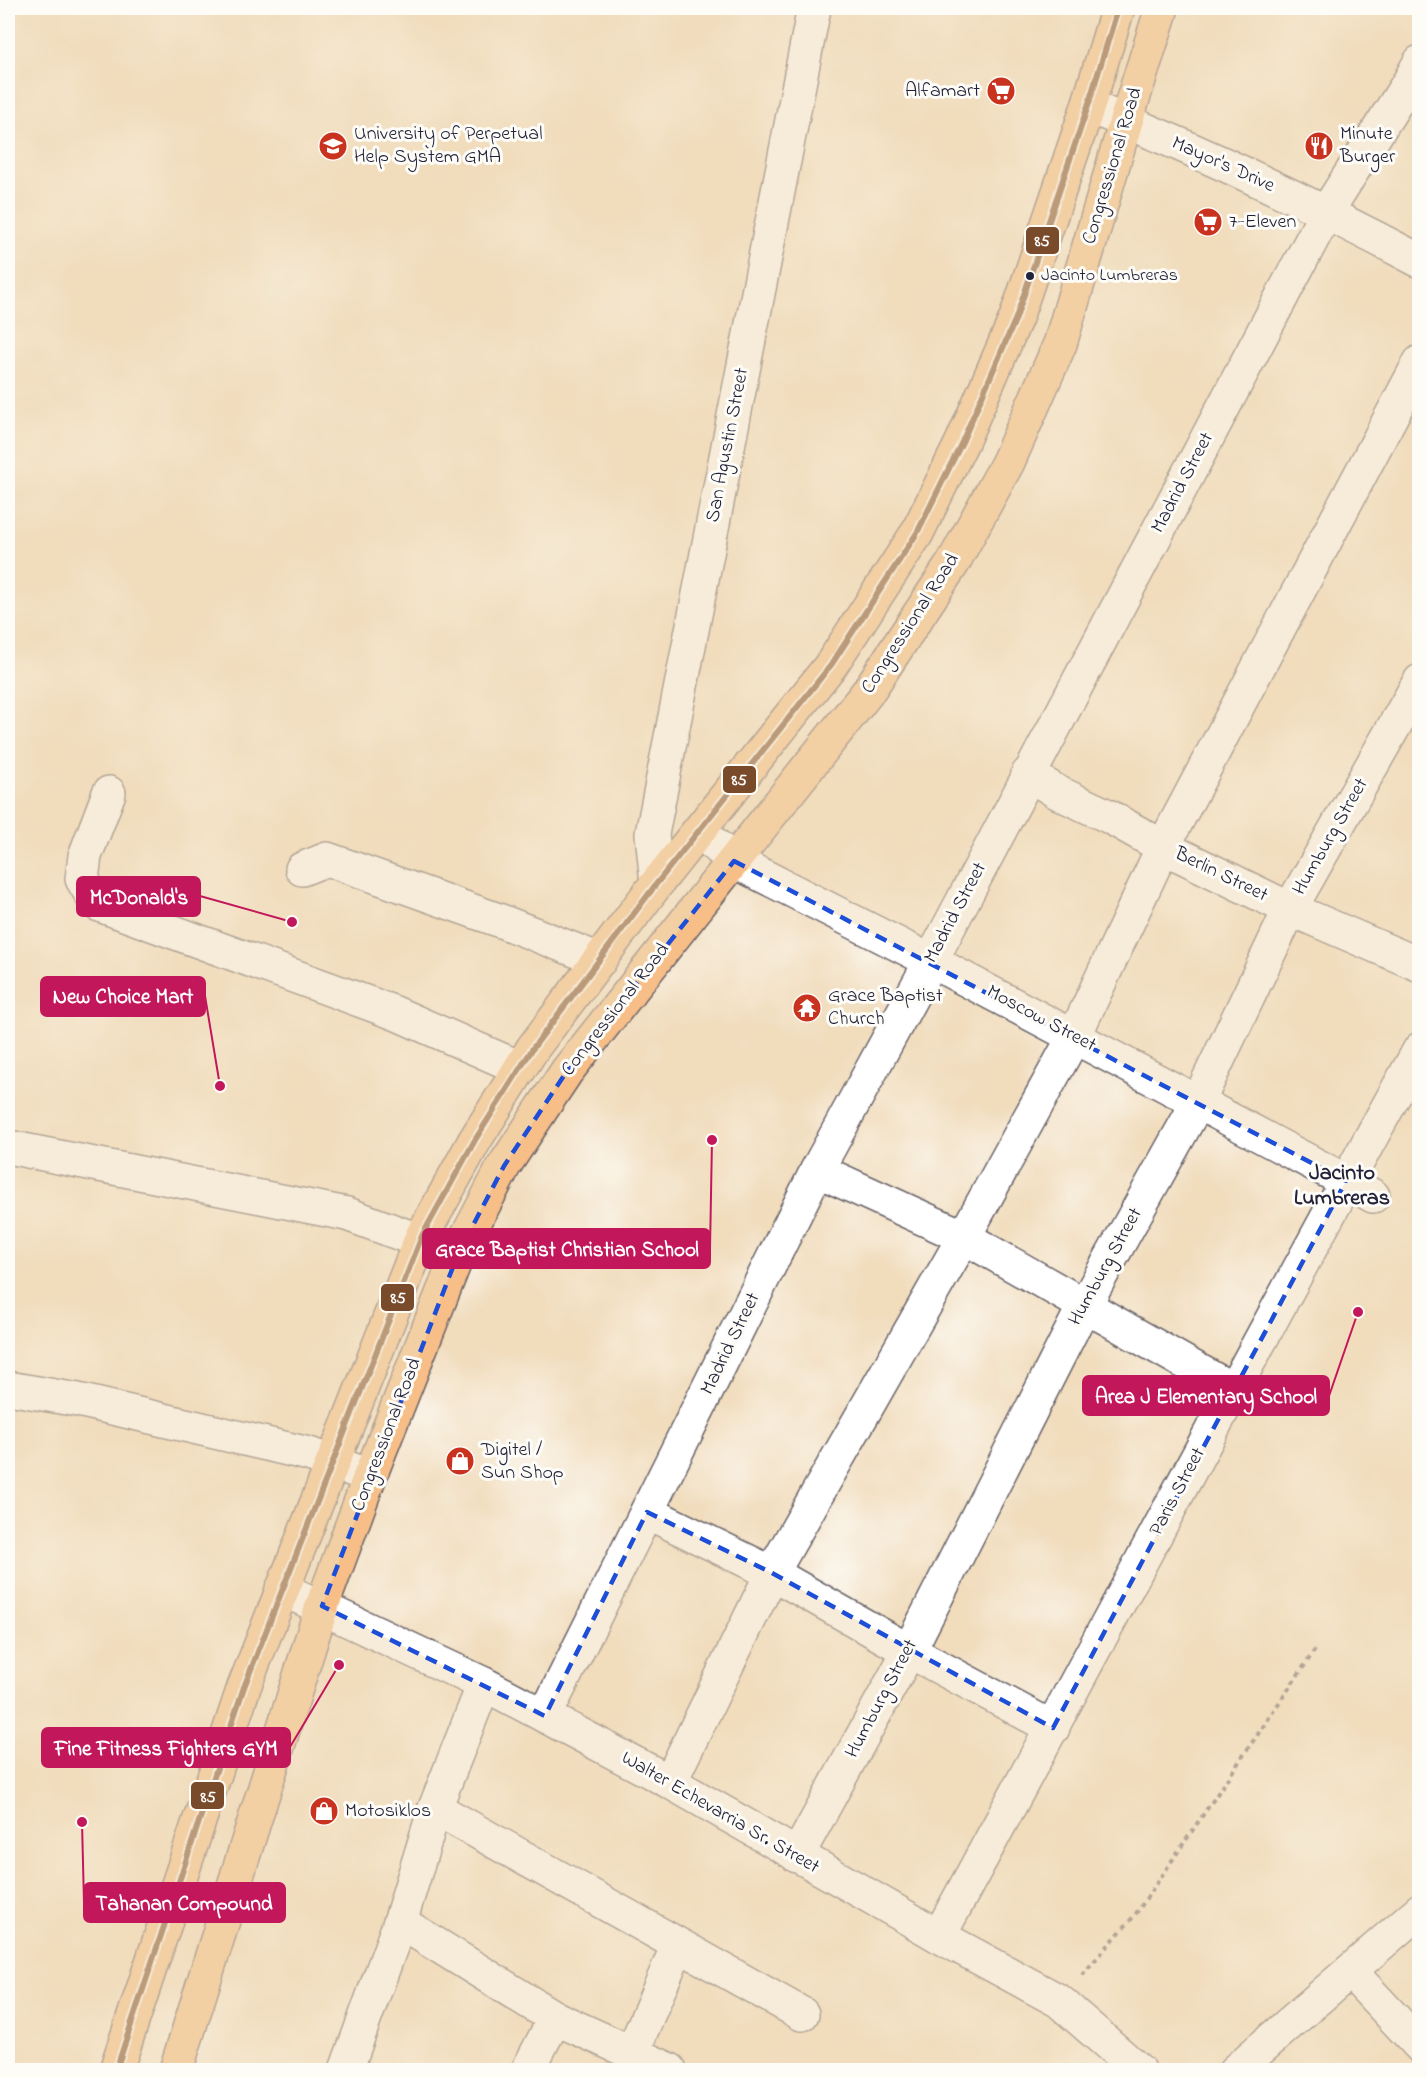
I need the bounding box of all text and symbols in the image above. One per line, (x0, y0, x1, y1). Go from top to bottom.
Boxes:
supermarket icon: Alfamart (985, 75, 1017, 107)
place label: Alfamart (905, 77, 980, 106)
street label: Congressional Road (1075, 84, 1152, 248)
place label: University of Perpetual Help System GMA (354, 120, 543, 172)
place label: Minute Burger (1339, 120, 1396, 173)
street label: Mayor's Drive (1167, 129, 1279, 201)
school or university icon: University of Perpetual Help System GMA (317, 130, 349, 162)
restaurant icon: Minute Burger (1303, 130, 1335, 162)
supermarket icon: 7-Eleven (1192, 206, 1224, 238)
place label: 7-Eleven (1229, 208, 1296, 237)
line badge: 85 (1025, 226, 1060, 255)
text: 85 (1033, 230, 1050, 254)
place label: Jacinto Lumbreras (1041, 263, 1178, 289)
marker: Jacinto Lumbreras (1024, 270, 1036, 282)
street label: San Agustin Street (699, 365, 758, 525)
street label: Madrid Street (1144, 427, 1222, 539)
street label: Congressional Road (855, 548, 968, 700)
line badge: 85 (722, 765, 757, 794)
text: 85 (730, 769, 747, 793)
street label: Humburg Street (1286, 773, 1377, 902)
street label: Berlin Street (1168, 839, 1273, 910)
street label: Madrid Street (917, 857, 995, 969)
callout: McDonald's (77, 877, 200, 916)
text: McDonald's (90, 884, 188, 914)
street label: Congressional Road (555, 937, 678, 1083)
callout: New Choice Mart (41, 977, 205, 1016)
street label: Moscow Street (981, 978, 1101, 1060)
place label: Grace Baptist Church (828, 982, 943, 1034)
text: New Choice Mart (53, 983, 194, 1013)
temple icon: Grace Baptist Church (791, 992, 823, 1024)
district label: Jacinto Lumbreras (1294, 1158, 1390, 1215)
street label: Humburg Street (1062, 1202, 1151, 1332)
callout: Grace Baptist Christian School (423, 1229, 710, 1268)
text: Grace Baptist Christian School (435, 1236, 699, 1266)
line badge: 85 (380, 1283, 415, 1312)
text: 85 (389, 1287, 406, 1311)
street label: Madrid Street (694, 1288, 768, 1400)
street label: Congressional Road (344, 1354, 431, 1516)
callout: Area J Elementary School (1083, 1376, 1329, 1415)
text: Area J Elementary School (1095, 1383, 1317, 1415)
place label: Digitel / Sun Shop (480, 1436, 564, 1488)
street label: Paris Street (1143, 1442, 1214, 1541)
shop icon: Digitel / Sun Shop (444, 1445, 476, 1477)
street label: Humburg Street (838, 1634, 927, 1764)
callout: Fine Fitness Fighters GYM (42, 1728, 290, 1767)
text: Fine Fitness Fighters GYM (53, 1735, 278, 1767)
street label: Walter Echevarria Sr. Street (615, 1744, 825, 1882)
line badge: 85 (190, 1781, 225, 1810)
text: 85 (199, 1786, 216, 1810)
shop icon: Motosiklos (308, 1795, 340, 1827)
place label: Motosiklos (345, 1797, 431, 1826)
callout: Tahanan Compound (84, 1883, 285, 1922)
text: Tahanan Compound (95, 1890, 273, 1920)

